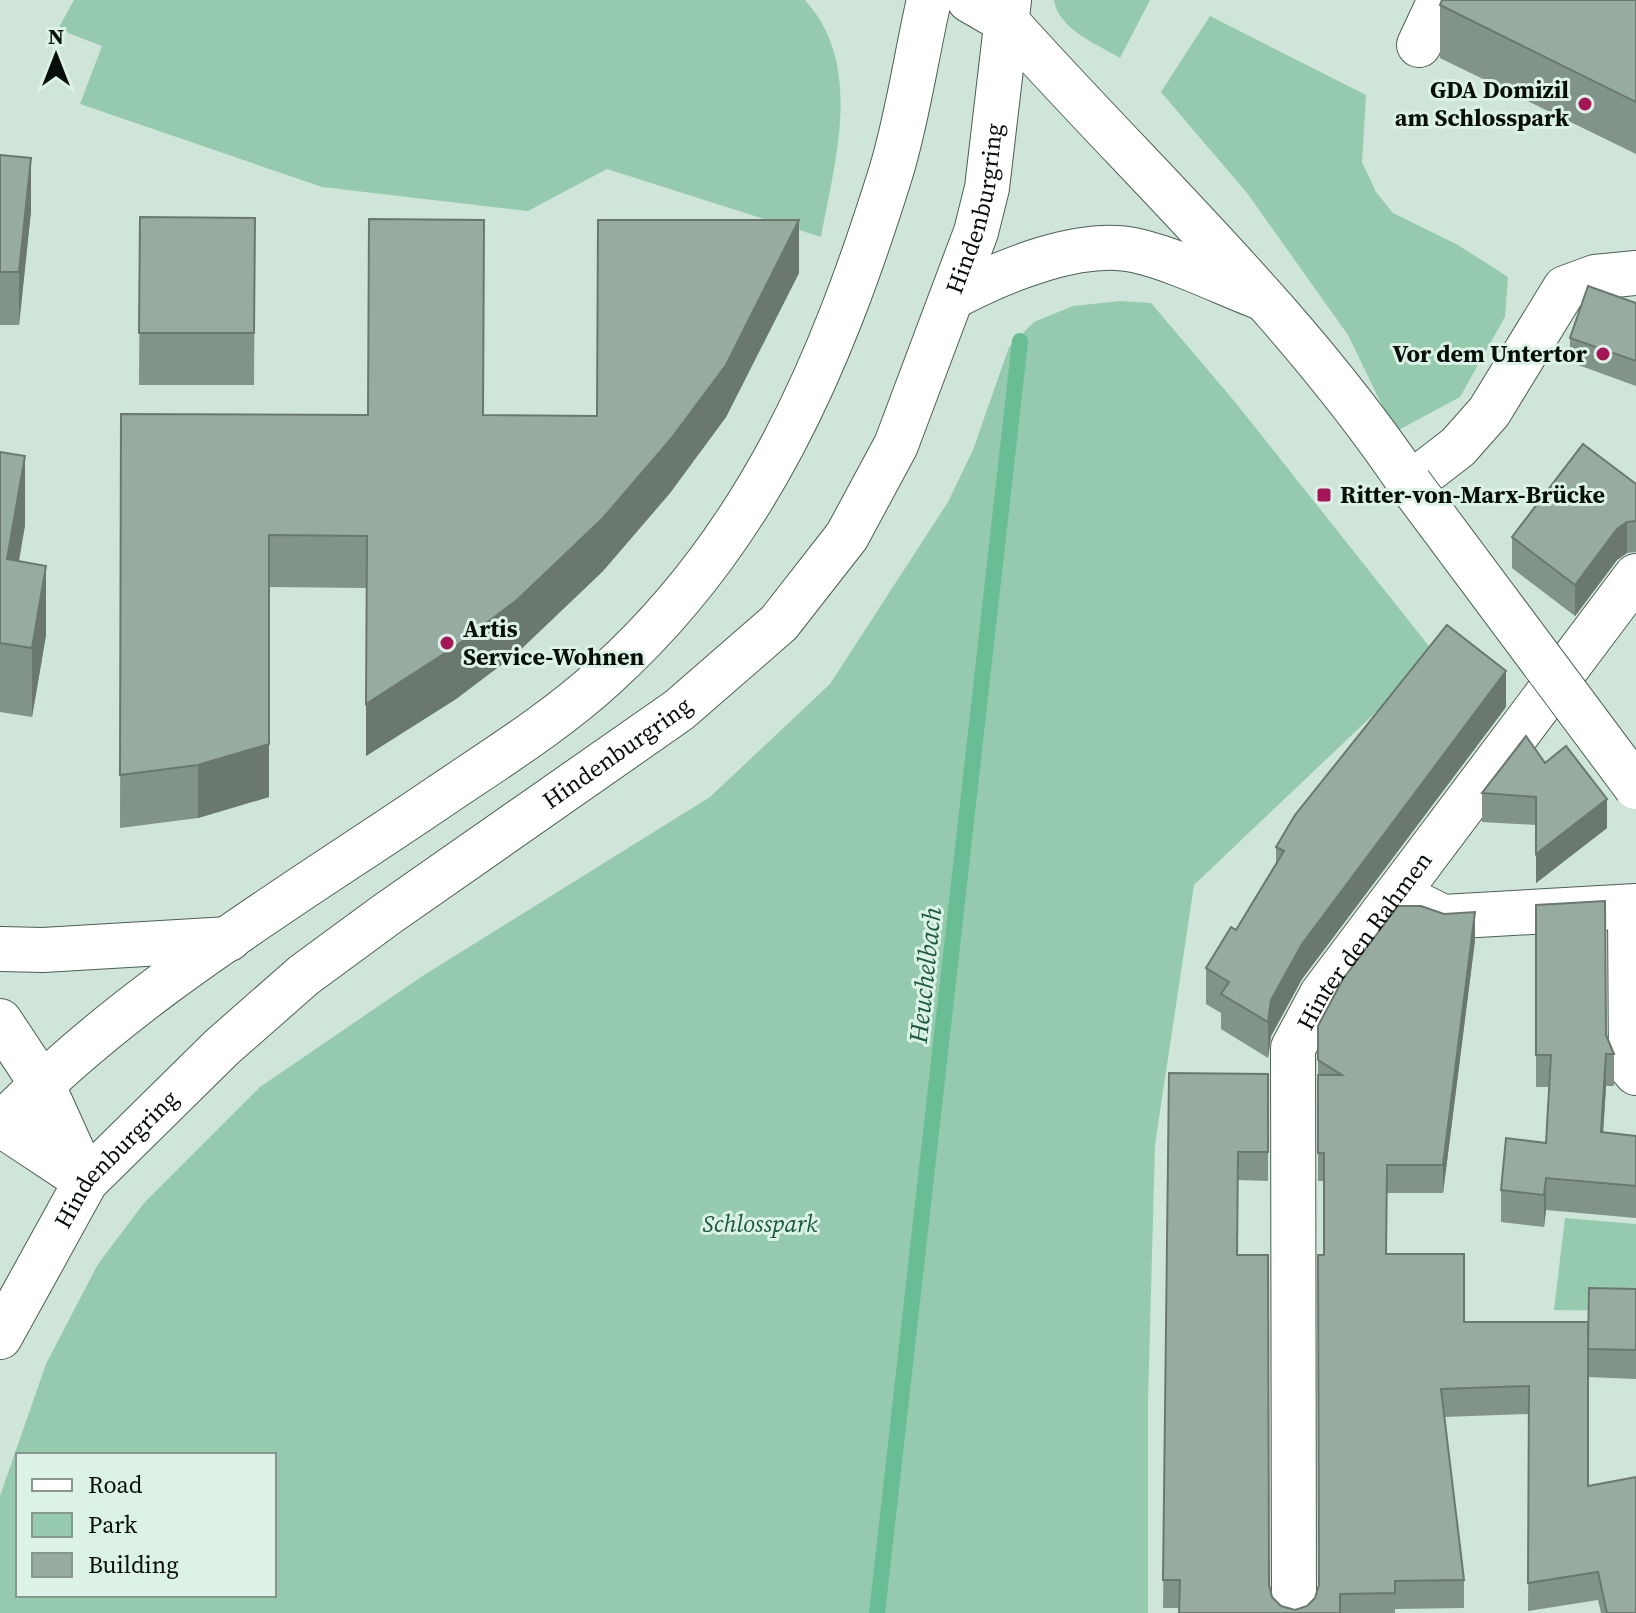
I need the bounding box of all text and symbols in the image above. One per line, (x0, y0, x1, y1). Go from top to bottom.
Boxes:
north arrow (16, 16, 96, 96)
text: N (48, 21, 64, 51)
place label: GDA Domizil am Schlosspark (1395, 73, 1570, 134)
marker: GDA Domizil am Schlosspark (1576, 95, 1594, 113)
street label: Hindenburgring (937, 121, 1010, 298)
place label: Vor dem Untertor (1393, 337, 1588, 370)
marker: Vor dem Untertor (1594, 345, 1612, 363)
place label: Ritter-von-Marx-Brücke (1340, 478, 1605, 511)
marker: Ritter-von-Marx-Brücke (1315, 486, 1333, 504)
place label: Artis Service-Wohnen (463, 612, 644, 673)
marker: Artis Service-Wohnen (438, 634, 456, 652)
street label: Hindenburgring (536, 689, 699, 816)
street label: Hinter den Rahmen (1289, 844, 1439, 1036)
water label: Heuchelbach (900, 905, 950, 1046)
street label: Hindenburgring (46, 1082, 185, 1234)
park label: Schlosspark (703, 1207, 818, 1240)
legend (16, 1453, 276, 1597)
text: Road (88, 1468, 143, 1501)
text: Park (88, 1508, 138, 1541)
text: Building (88, 1548, 179, 1581)

